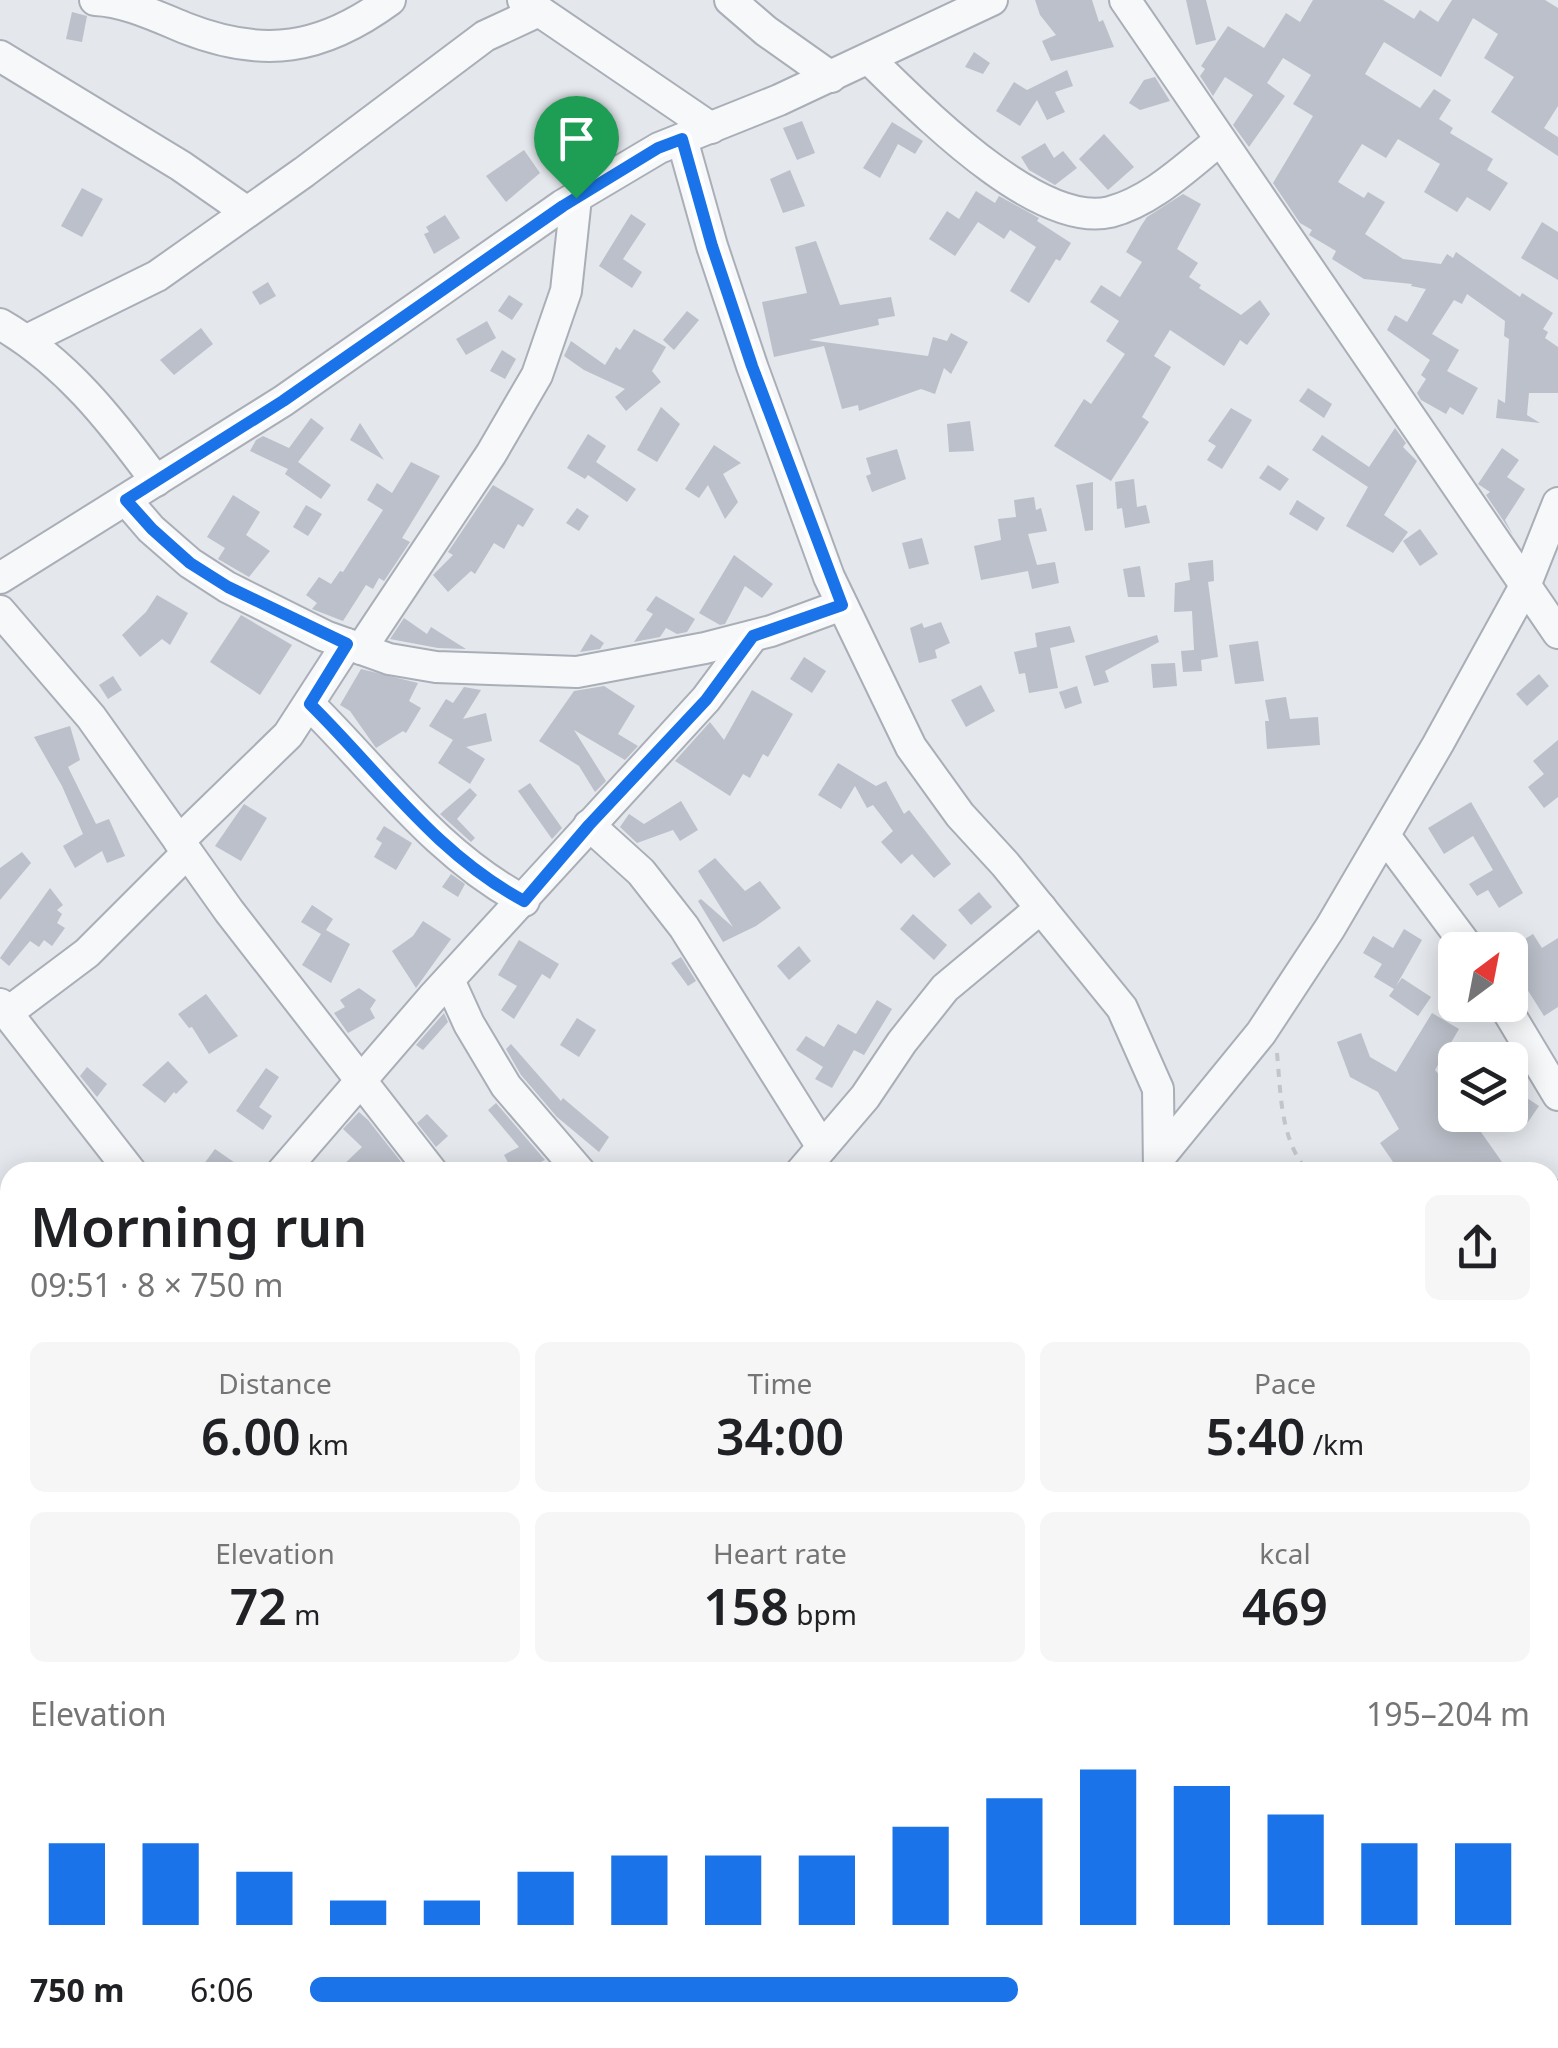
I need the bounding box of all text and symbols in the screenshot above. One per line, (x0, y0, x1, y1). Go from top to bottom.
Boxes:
pin (534, 96, 619, 199)
icon: arrive (549, 111, 604, 166)
north arrow (1438, 932, 1528, 1022)
map controls (1438, 932, 1528, 1132)
button: layers (1438, 1042, 1528, 1132)
text: Morning run (30, 1188, 367, 1263)
button: share (1425, 1195, 1530, 1300)
text: 09:51 · 8 × 750 m (30, 1263, 283, 1306)
text: Distance (218, 1364, 332, 1402)
text: Time (748, 1364, 812, 1402)
text: Pace (1254, 1364, 1316, 1402)
text: 6.00 (201, 1402, 301, 1470)
text: 34:00 (716, 1402, 844, 1470)
text: 5:40 (1206, 1402, 1305, 1470)
text: km (301, 1425, 349, 1463)
text: /km (1305, 1425, 1364, 1463)
text: Elevation (215, 1534, 335, 1572)
text: Heart rate (713, 1534, 847, 1572)
text: kcal (1259, 1534, 1311, 1572)
text: 72 (230, 1572, 287, 1640)
text: 158 (703, 1572, 789, 1640)
text: 469 (1242, 1572, 1328, 1640)
text: m (287, 1595, 320, 1633)
text: bpm (789, 1595, 857, 1633)
text: Elevation (30, 1692, 167, 1735)
text: 195–204 m (1366, 1692, 1530, 1735)
text: 750 m (30, 1968, 124, 2011)
text: 6:06 (190, 1968, 254, 2011)

